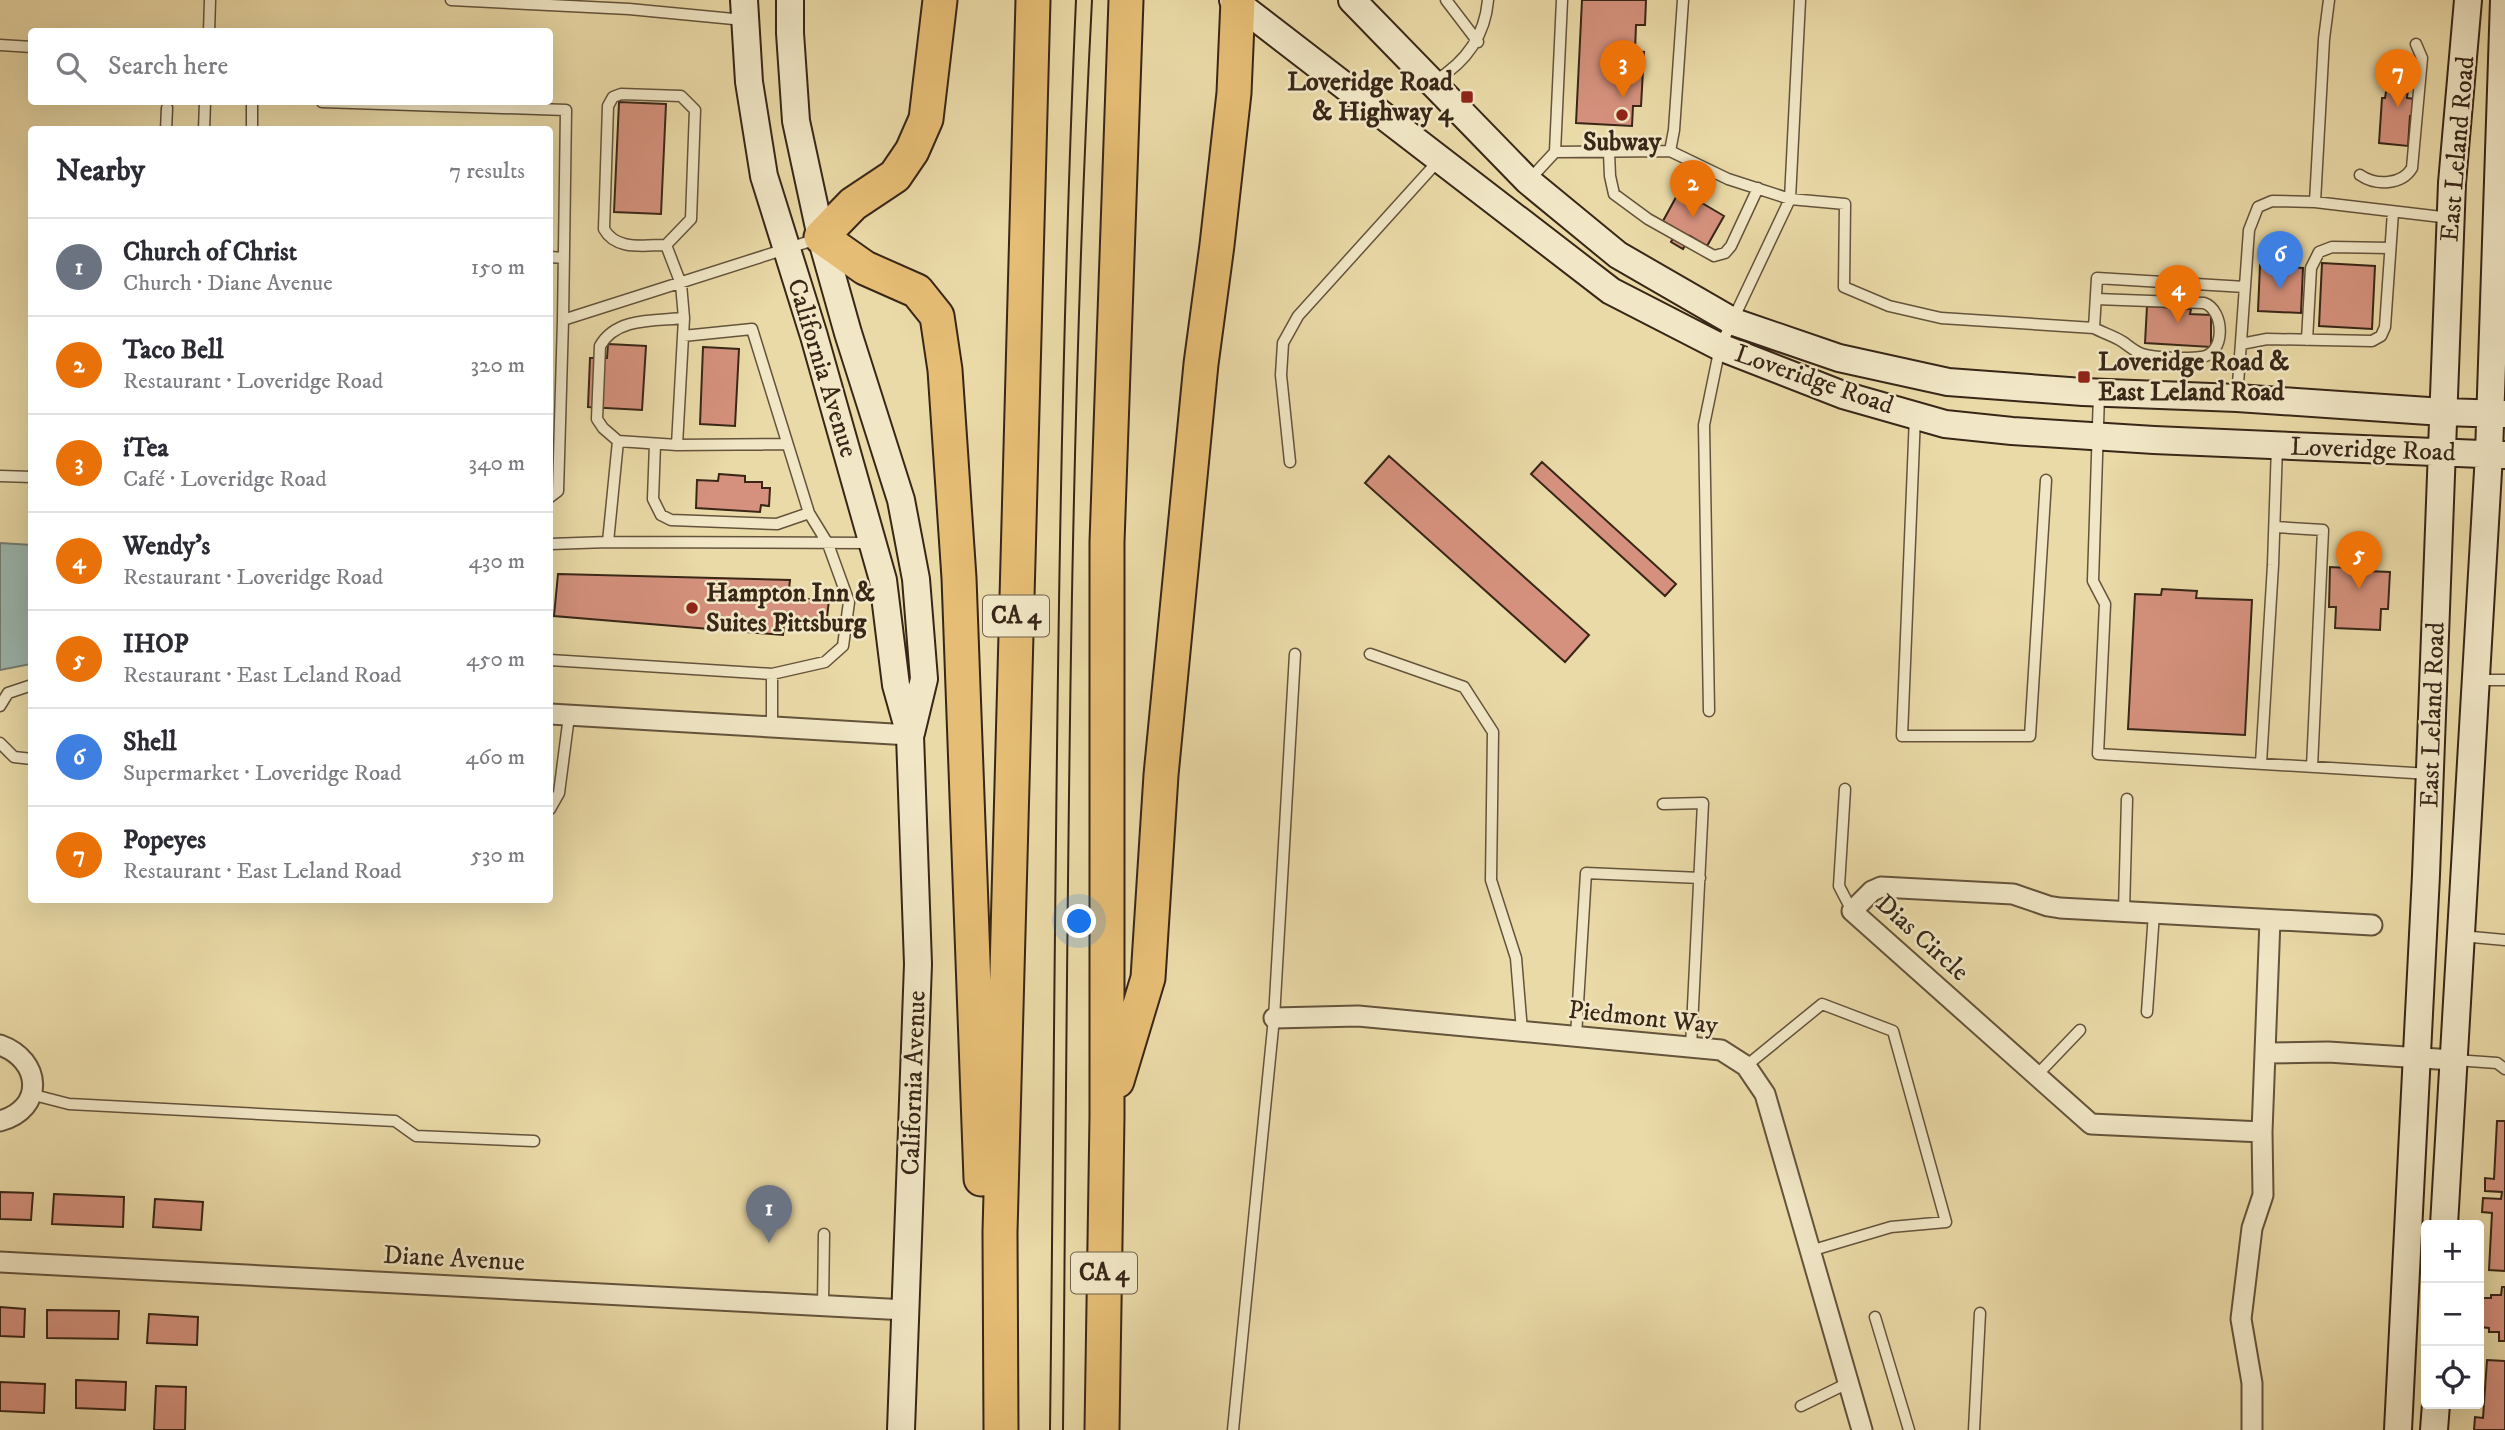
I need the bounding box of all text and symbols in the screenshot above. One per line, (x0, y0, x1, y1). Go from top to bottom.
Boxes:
search box (28, 28, 553, 105)
pin: 3 (1600, 40, 1646, 98)
icon: search (52, 48, 90, 86)
pin: 7 (2375, 49, 2421, 107)
text: Search here (108, 50, 228, 83)
street label: East Leland Road (2433, 55, 2483, 243)
place label: Loveridge Road & Highway 4 (1287, 66, 1454, 129)
marker: Loveridge Road & Highway 4 (1459, 89, 1475, 105)
marker: Subway (1614, 107, 1630, 123)
place label: Subway (1583, 126, 1662, 159)
text: Nearby (56, 153, 145, 190)
text: 7 results (449, 157, 525, 186)
pin: 2 (1670, 160, 1716, 218)
pin: 6 (2257, 231, 2303, 289)
text: Church of Christ (123, 236, 297, 269)
text: 1 (75, 253, 83, 282)
text: 150 m (471, 253, 525, 282)
pin: 4 (2155, 265, 2201, 323)
text: Church · Diane Avenue (123, 269, 333, 298)
street label: California Avenue (779, 275, 865, 461)
text: Taco Bell (123, 334, 224, 367)
street label: Loveridge Road (1730, 337, 1898, 423)
place label: Loveridge Road & East Leland Road (2098, 346, 2289, 409)
text: 2 (73, 351, 85, 380)
text: 320 m (471, 351, 525, 380)
text: Restaurant · Loveridge Road (123, 367, 383, 396)
marker: Loveridge Road & East Leland Road (2076, 369, 2092, 385)
street label: Loveridge Road (2290, 431, 2456, 469)
text: iTea (123, 432, 169, 465)
text: 3 (75, 449, 83, 478)
text: 340 m (469, 449, 525, 478)
text: Café · Loveridge Road (123, 465, 327, 494)
text: Wendy's (123, 530, 210, 563)
pin: 5 (2336, 531, 2382, 589)
text: 4 (72, 547, 86, 576)
text: 430 m (469, 547, 525, 576)
text: Restaurant · Loveridge Road (123, 563, 383, 592)
place label: Hampton Inn & Suites Pittsburg (706, 577, 875, 640)
road number: CA 4 (983, 596, 1049, 636)
marker: Hampton Inn & Suites Pittsburg (684, 600, 700, 616)
street label: East Leland Road (2413, 621, 2453, 809)
text: IHOP (123, 628, 188, 661)
text: 5 (73, 645, 85, 674)
text: 450 m (466, 645, 525, 674)
text: Restaurant · East Leland Road (123, 661, 401, 690)
text: Shell (123, 726, 177, 759)
text: 6 (73, 743, 85, 772)
text: 460 m (465, 743, 525, 772)
text: Supermarket · Loveridge Road (123, 759, 401, 788)
text: Popeyes (123, 824, 206, 857)
text: 7 (73, 841, 85, 870)
text: 530 m (470, 841, 525, 870)
text: Restaurant · East Leland Road (123, 857, 401, 886)
street label: Dias Circle (1868, 887, 1976, 989)
your location (1062, 904, 1096, 938)
street label: California Avenue (894, 990, 934, 1176)
street label: Piedmont Way (1566, 994, 1720, 1042)
pin: 1 (746, 1185, 792, 1243)
map controls (2421, 1220, 2484, 1409)
button: + (2421, 1220, 2484, 1283)
street label: Diane Avenue (382, 1239, 526, 1279)
road number: CA 4 (1071, 1252, 1137, 1294)
button: − (2421, 1283, 2484, 1346)
button: locate (2421, 1346, 2484, 1409)

